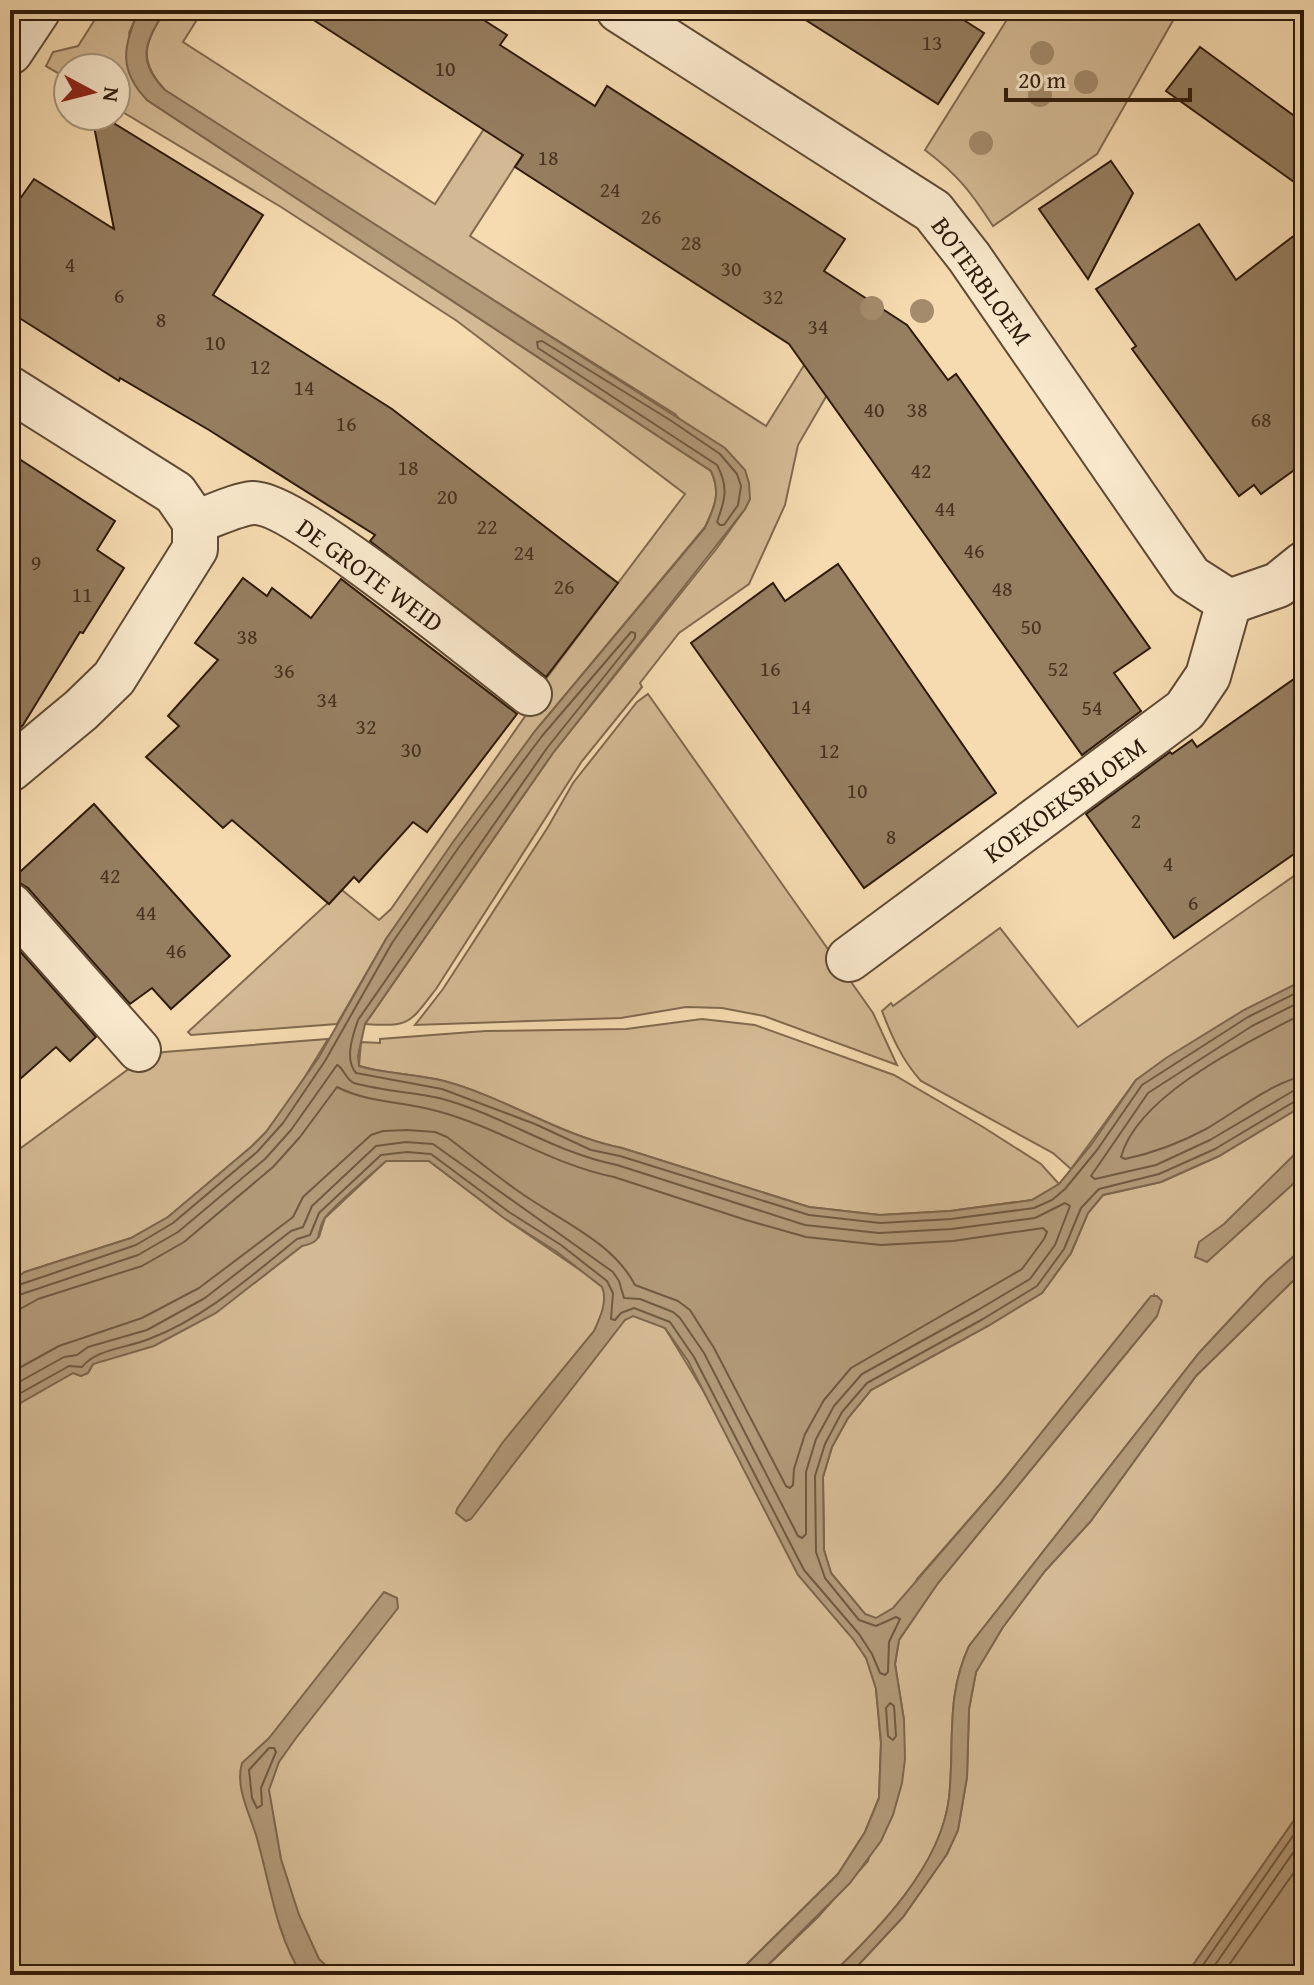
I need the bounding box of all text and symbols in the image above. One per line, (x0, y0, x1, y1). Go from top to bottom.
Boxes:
house number: 13 (921, 26, 943, 58)
north arrow (52, 52, 132, 132)
house number: 10 (434, 52, 456, 84)
scale bar (1006, 52, 1190, 102)
text: 20 m (1018, 62, 1066, 97)
text: N (95, 85, 129, 104)
house number: 18 (537, 141, 559, 173)
house number: 24 (599, 173, 621, 205)
house number: 26 (640, 200, 662, 232)
street label: BOTERBLOEM (922, 208, 1043, 353)
house number: 28 (680, 226, 702, 258)
house number: 4 (65, 248, 75, 280)
house number: 30 (720, 252, 742, 284)
house number: 6 (114, 279, 124, 311)
house number: 32 (762, 280, 784, 312)
house number: 8 (156, 303, 166, 335)
house number: 34 (807, 310, 829, 342)
house number: 10 (204, 326, 226, 358)
house number: 12 (249, 350, 271, 382)
house number: 14 (293, 371, 315, 403)
house number: 40 (863, 393, 885, 425)
house number: 38 (906, 393, 928, 425)
house number: 68 (1250, 403, 1272, 435)
house number: 16 (335, 407, 357, 439)
house number: 18 (397, 451, 419, 483)
house number: 42 (910, 454, 932, 486)
house number: 20 (436, 480, 458, 512)
house number: 44 (934, 492, 956, 524)
street label: DE GROTE WEID (289, 508, 452, 641)
house number: 22 (476, 510, 498, 542)
house number: 46 (963, 534, 985, 566)
house number: 24 (513, 536, 535, 568)
house number: 9 (31, 546, 41, 578)
house number: 26 (553, 570, 575, 602)
house number: 48 (991, 572, 1013, 604)
house number: 11 (71, 578, 93, 610)
house number: 50 (1020, 610, 1042, 642)
house number: 38 (236, 620, 258, 652)
house number: 16 (759, 652, 781, 684)
house number: 52 (1047, 652, 1069, 684)
house number: 36 (273, 654, 295, 686)
house number: 34 (316, 683, 338, 715)
house number: 14 (790, 690, 812, 722)
house number: 54 (1081, 691, 1103, 723)
house number: 32 (355, 710, 377, 742)
street label: KOEKOEKSBLOEM (975, 727, 1154, 872)
house number: 30 (400, 733, 422, 765)
house number: 12 (818, 734, 840, 766)
house number: 10 (846, 774, 868, 806)
house number: 2 (1131, 804, 1141, 836)
house number: 8 (886, 820, 896, 852)
house number: 4 (1163, 847, 1173, 879)
house number: 42 (99, 859, 121, 891)
house number: 6 (1188, 886, 1198, 918)
house number: 44 (135, 896, 157, 928)
house number: 46 (165, 934, 187, 966)

